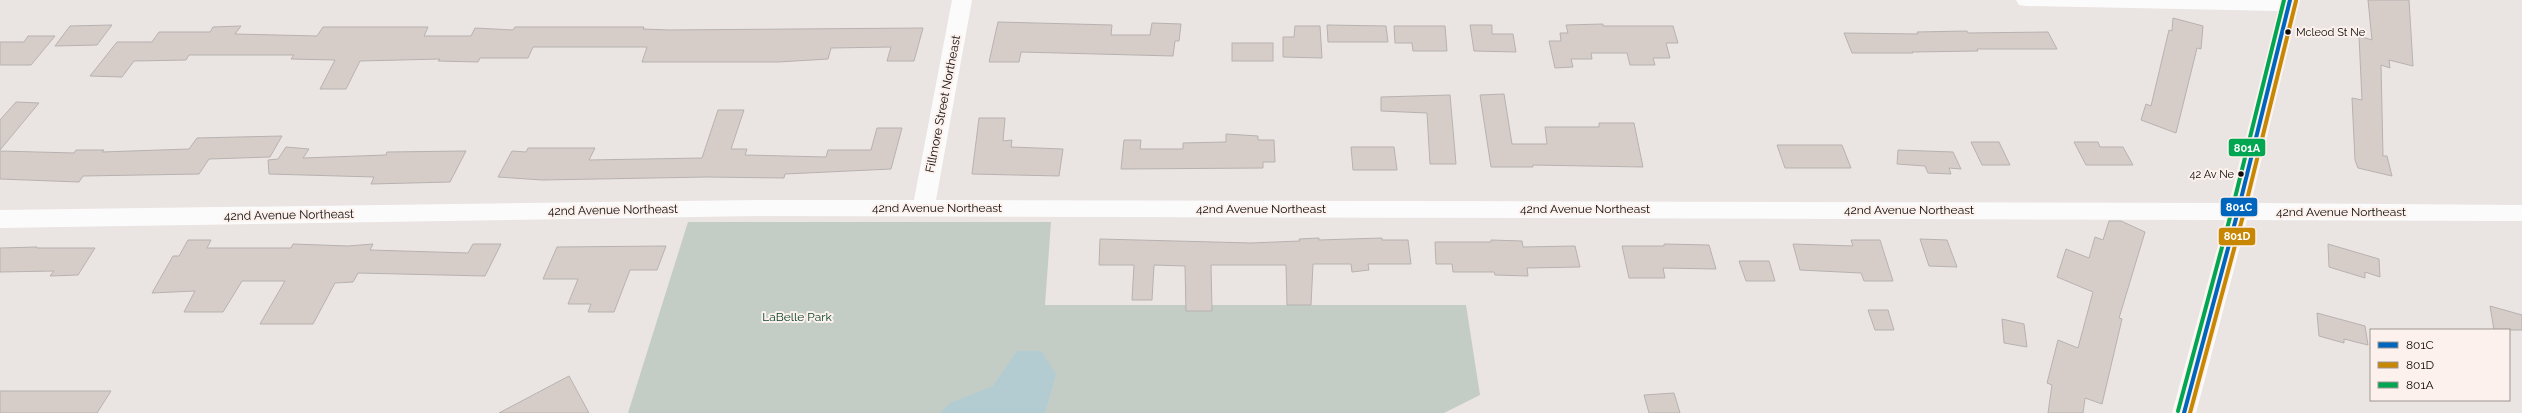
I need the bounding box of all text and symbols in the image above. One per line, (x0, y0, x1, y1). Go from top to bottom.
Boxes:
place label: Mcleod St Ne (2296, 26, 2366, 39)
marker: Mcleod St Ne (2283, 27, 2293, 37)
street label: Fillmore Street Northeast (923, 34, 963, 174)
line badge: 801A (2228, 138, 2266, 157)
text: 801A (2234, 142, 2261, 155)
place label: 42 Av Ne (2189, 168, 2235, 181)
marker: 42 Av Ne (2236, 169, 2246, 179)
line badge: 801C (2220, 197, 2258, 217)
street label: 42nd Avenue Northeast (872, 201, 1002, 215)
text: 801C (2226, 201, 2253, 214)
street label: 42nd Avenue Northeast (548, 202, 678, 218)
street label: 42nd Avenue Northeast (1196, 202, 1326, 216)
street label: 42nd Avenue Northeast (1520, 202, 1650, 216)
street label: 42nd Avenue Northeast (1844, 203, 1974, 217)
street label: 42nd Avenue Northeast (2276, 205, 2406, 219)
street label: 42nd Avenue Northeast (224, 207, 354, 223)
line badge: 801D (2218, 227, 2256, 246)
text: 801D (2224, 230, 2250, 243)
park label: LaBelle Park (762, 310, 832, 324)
legend (2370, 329, 2510, 401)
text: 801C (2406, 338, 2434, 352)
text: 801D (2406, 358, 2435, 372)
text: 801A (2406, 378, 2434, 392)

